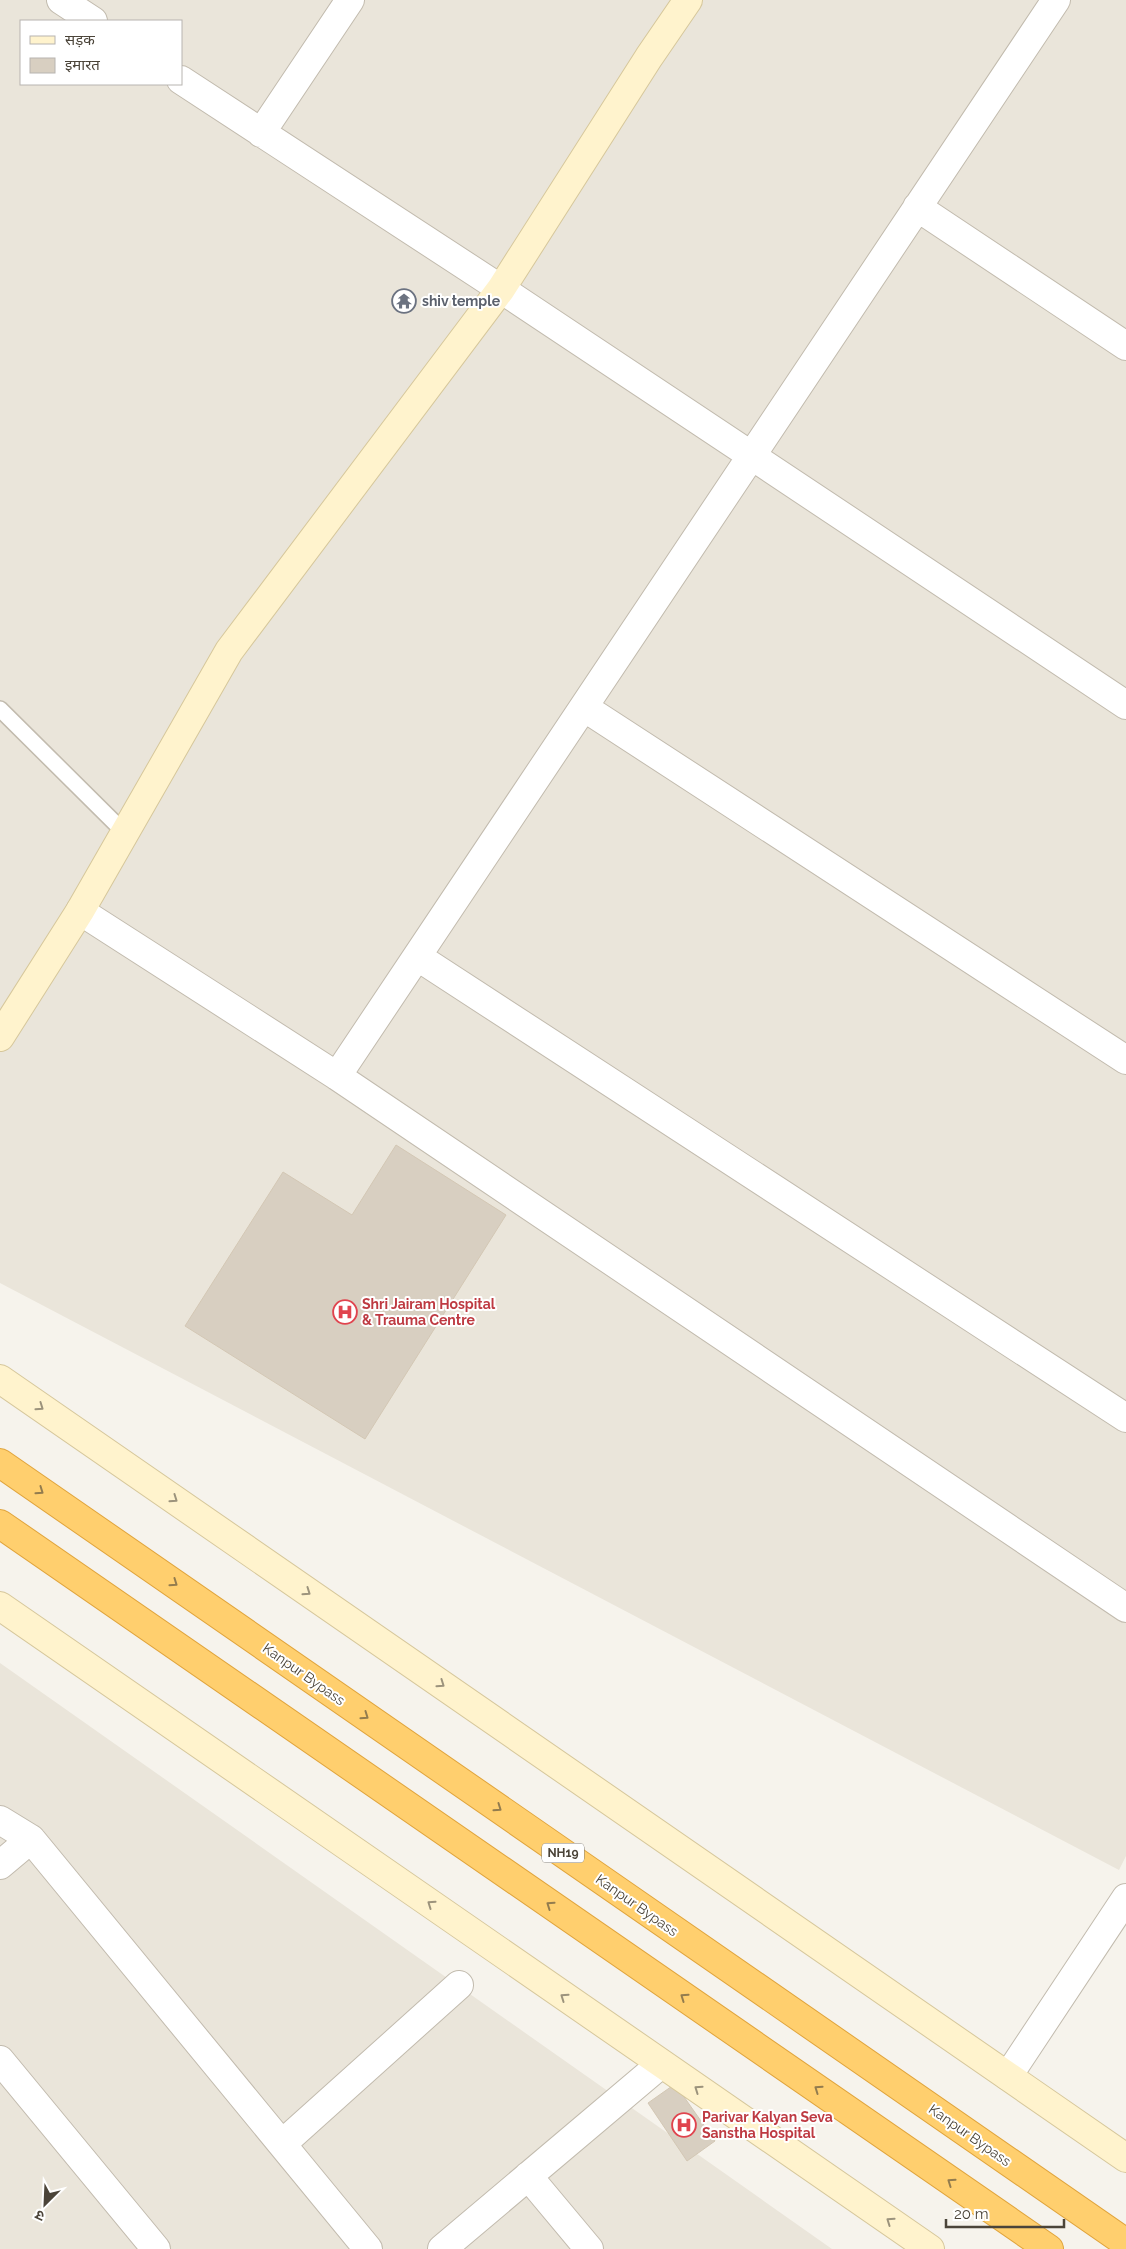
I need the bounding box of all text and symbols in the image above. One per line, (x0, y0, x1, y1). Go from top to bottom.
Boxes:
legend (20, 20, 182, 85)
text: सड़क (65, 31, 95, 49)
text: इमारत (65, 56, 100, 74)
temple icon: shiv temple (391, 288, 417, 314)
place label: shiv temple (422, 293, 501, 309)
place label: Shri Jairam Hospital & Trauma Centre (362, 1296, 496, 1328)
hospital icon: Shri Jairam Hospital & Trauma Centre (332, 1299, 358, 1325)
one-way arrow (34, 1401, 44, 1410)
one-way arrow (34, 1485, 44, 1494)
one-way arrow (168, 1493, 178, 1502)
one-way arrow (168, 1577, 177, 1587)
one-way arrow (302, 1586, 311, 1595)
street label: Kanpur Bypass (260, 1640, 348, 1708)
one-way arrow (435, 1678, 445, 1687)
one-way arrow (359, 1710, 369, 1719)
one-way arrow (493, 1802, 502, 1811)
road number: NH19 (542, 1844, 584, 1862)
street label: Kanpur Bypass (593, 1871, 681, 1939)
one-way arrow (427, 1901, 437, 1910)
one-way arrow (546, 1902, 556, 1911)
one-way arrow (561, 1994, 570, 2003)
one-way arrow (680, 1994, 690, 2003)
one-way arrow (694, 2086, 704, 2095)
one-way arrow (814, 2086, 823, 2095)
street label: Kanpur Bypass (926, 2101, 1014, 2169)
place label: Parivar Kalyan Seva Sanstha Hospital (702, 2109, 833, 2141)
hospital icon: Parivar Kalyan Seva Sanstha Hospital (671, 2112, 697, 2138)
north arrow (20, 2179, 70, 2229)
one-way arrow (948, 2179, 957, 2188)
scale bar (946, 2196, 1064, 2228)
text: 20 m (954, 2205, 989, 2223)
text: उ (32, 2207, 47, 2225)
one-way arrow (886, 2218, 895, 2227)

